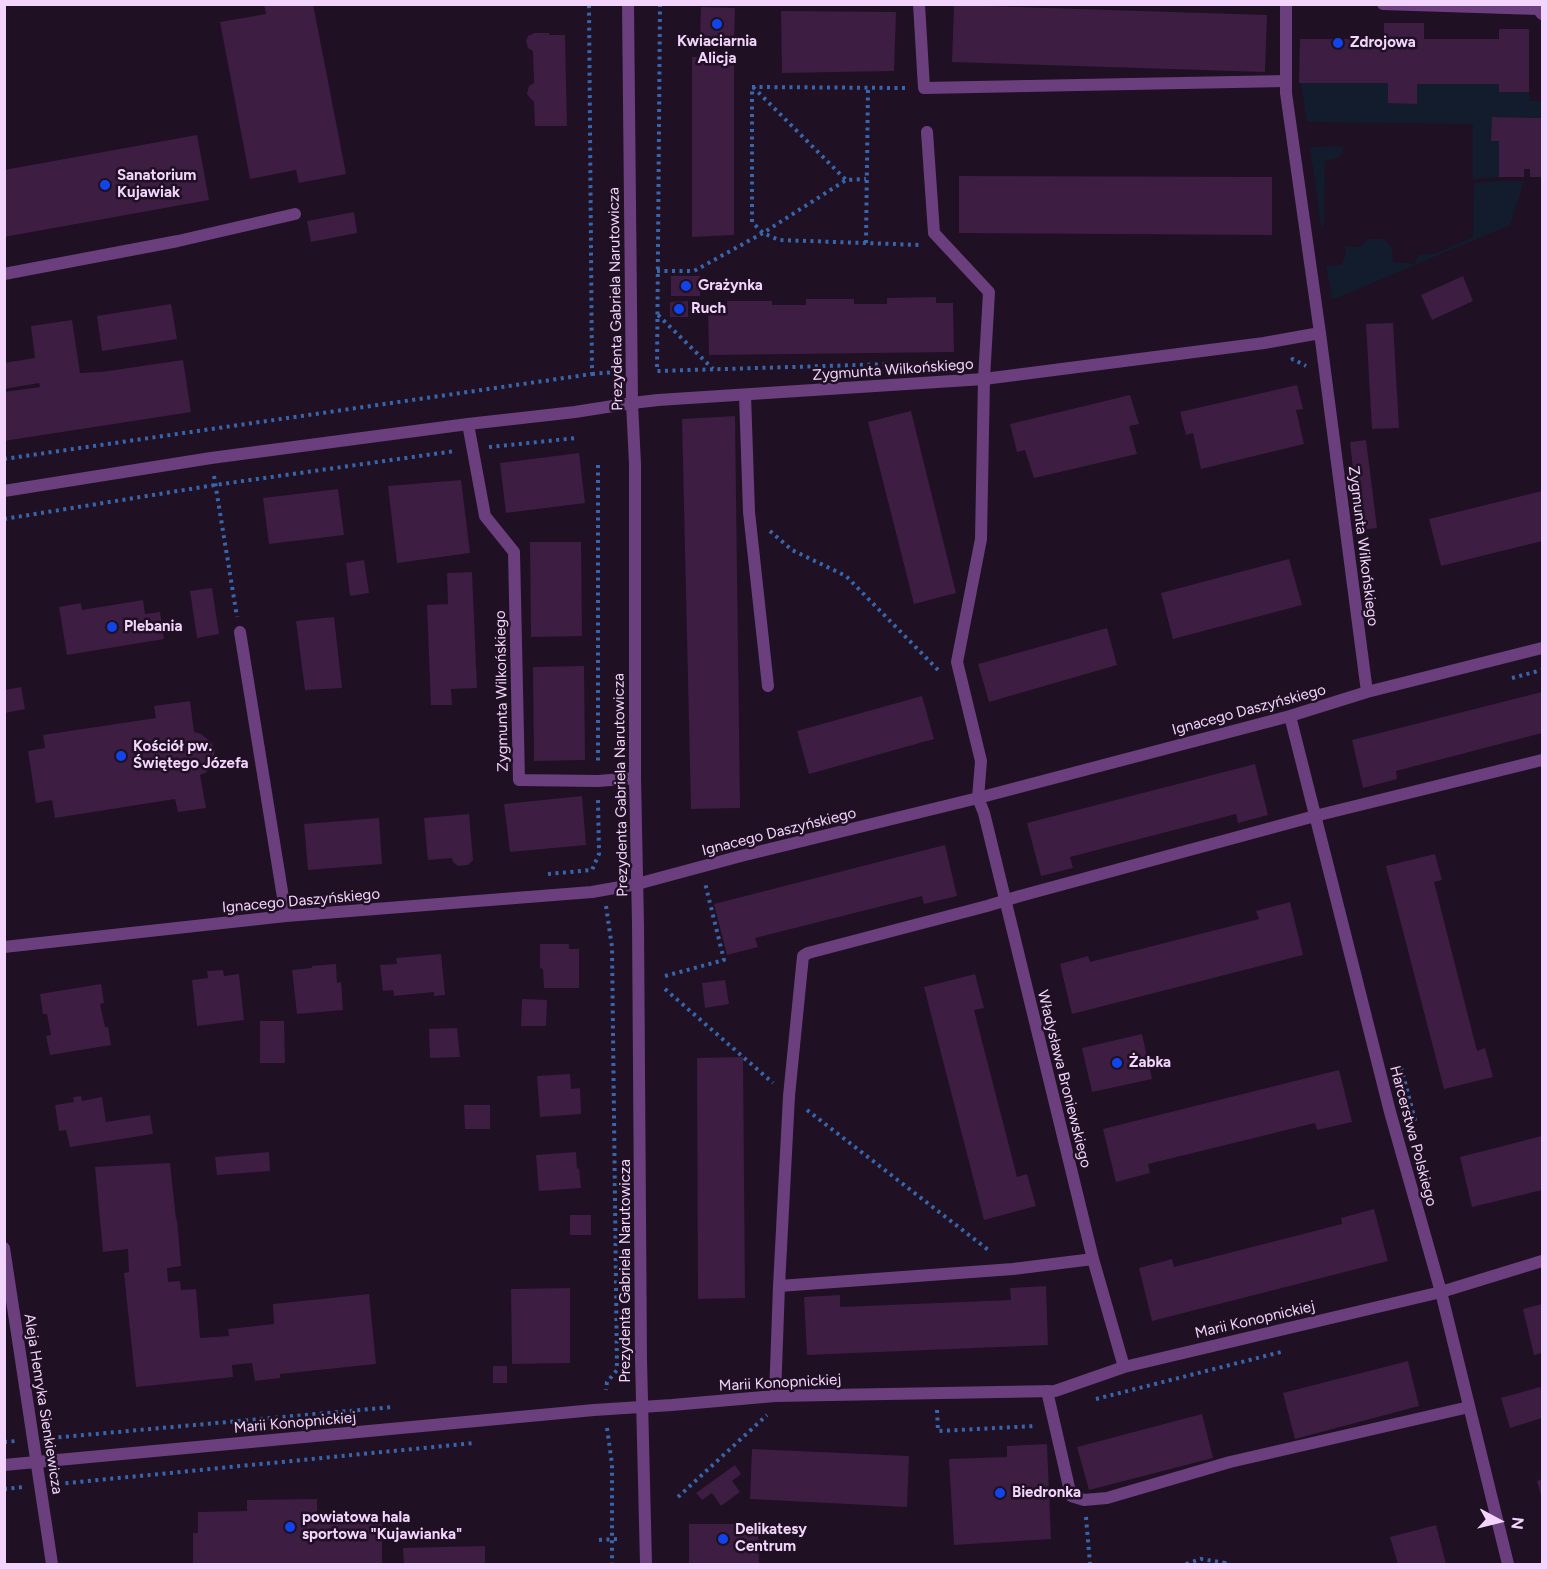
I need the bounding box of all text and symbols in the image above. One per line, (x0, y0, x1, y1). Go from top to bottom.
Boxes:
marker: Kwiaciarnia Alicja (710, 17, 724, 31)
place label: Kwiaciarnia Alicja (677, 33, 757, 68)
place label: Zdrojowa (1350, 34, 1416, 52)
marker: Zdrojowa (1331, 36, 1345, 50)
place label: Sanatorium Kujawiak (117, 167, 196, 202)
marker: Sanatorium Kujawiak (98, 178, 112, 192)
street label: Prezydenta Gabriela Narutowicza (605, 187, 627, 411)
place label: Grażynka (698, 277, 763, 295)
marker: Grażynka (679, 279, 693, 293)
place label: Ruch (691, 300, 726, 318)
marker: Ruch (672, 302, 686, 316)
street label: Zygmunta Wilkońskiego (812, 355, 974, 385)
street label: Zygmunta Wilkońskiego (1344, 465, 1382, 627)
street label: Zygmunta Wilkońskiego (492, 610, 512, 772)
place label: Plebania (124, 618, 182, 636)
marker: Plebania (105, 620, 119, 634)
street label: Prezydenta Gabriela Narutowicza (610, 673, 632, 897)
street label: Ignacego Daszyńskiego (1170, 681, 1328, 739)
place label: Kościół pw. Świętego Józefa (133, 738, 249, 773)
marker: Kościół pw. Świętego Józefa (114, 749, 128, 763)
street label: Ignacego Daszyńskiego (700, 804, 858, 860)
street label: Ignacego Daszyńskiego (221, 885, 381, 917)
street label: Władysława Broniewskiego (1033, 988, 1095, 1170)
place label: Żabka (1129, 1054, 1171, 1072)
marker: Żabka (1110, 1056, 1124, 1070)
street label: Harcerstwa Polskiego (1386, 1064, 1440, 1208)
street label: Prezydenta Gabriela Narutowicza (617, 1159, 635, 1383)
street label: Marii Konopnickiej (1193, 1297, 1317, 1343)
street label: Aleja Henryka Sienkiewicza (20, 1312, 66, 1496)
street label: Marii Konopnickiej (718, 1371, 842, 1395)
street label: Marii Konopnickiej (233, 1409, 357, 1437)
place label: Biedronka (1012, 1484, 1081, 1502)
marker: Biedronka (993, 1486, 1007, 1500)
north arrow (1469, 1491, 1529, 1551)
place label: powiatowa hala sportowa "Kujawianka" (302, 1509, 462, 1544)
text: N (1507, 1516, 1528, 1531)
marker: powiatowa hala sportowa "Kujawianka" (283, 1520, 297, 1534)
place label: Delikatesy Centrum (735, 1521, 807, 1556)
marker: Delikatesy Centrum (716, 1532, 730, 1546)

